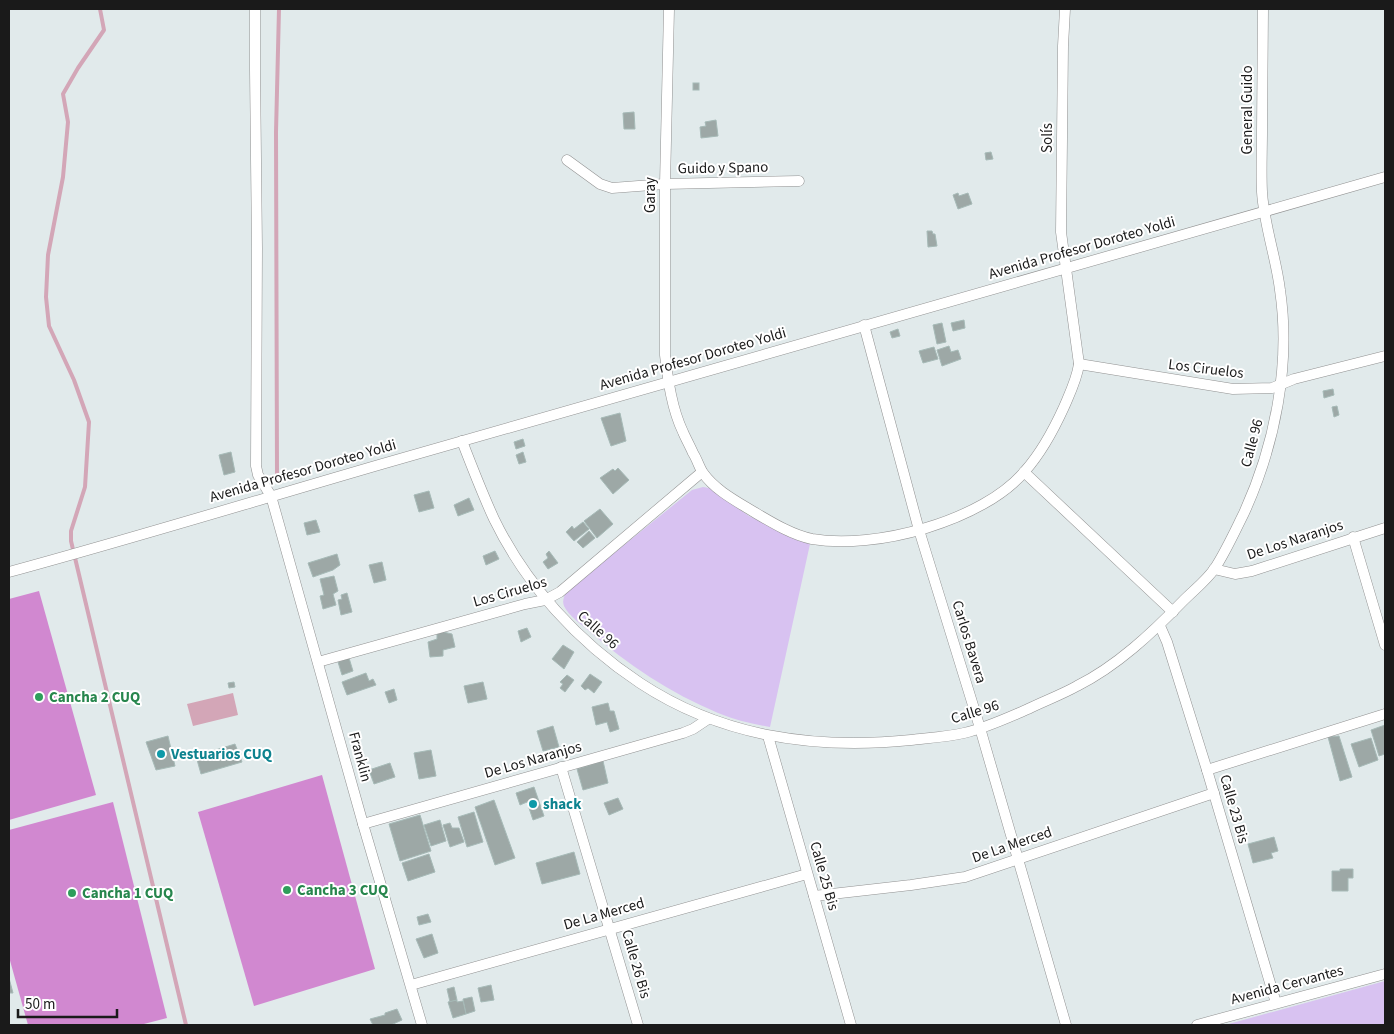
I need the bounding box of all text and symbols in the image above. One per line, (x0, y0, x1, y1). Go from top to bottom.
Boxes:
street label: General Guido (1237, 65, 1258, 155)
street label: Solís (1037, 123, 1058, 153)
street label: Guido y Spano (678, 157, 768, 179)
street label: Garay (640, 177, 661, 213)
street label: Avenida Profesor Doroteo Yoldi (986, 211, 1178, 285)
street label: Avenida Profesor Doroteo Yoldi (597, 322, 789, 396)
street label: Los Ciruelos (1167, 354, 1245, 384)
street label: Calle 96 (1235, 417, 1269, 469)
street label: Avenida Profesor Doroteo Yoldi (207, 434, 399, 508)
street label: De Los Naranjos (1244, 515, 1346, 565)
street label: Los Ciruelos (471, 571, 549, 613)
street label: Carlos Bavera (946, 598, 992, 686)
street label: Calle 96 (573, 606, 623, 654)
place label: Cancha 2 CUQ (49, 687, 141, 708)
marker: Cancha 2 CUQ (33, 691, 45, 703)
street label: Calle 96 (948, 695, 1002, 729)
street label: Franklin (343, 730, 377, 784)
street label: De Los Naranjos (482, 736, 584, 784)
place label: Vestuarios CUQ (170, 744, 273, 765)
marker: Vestuarios CUQ (155, 748, 167, 760)
street label: Calle 23 Bis (1214, 772, 1254, 846)
place label: shack (543, 794, 582, 815)
marker: shack (527, 798, 539, 810)
street label: De La Merced (969, 822, 1055, 868)
street label: Calle 25 Bis (804, 839, 844, 913)
place label: Cancha 3 CUQ (297, 880, 389, 901)
place label: Cancha 1 CUQ (82, 883, 174, 904)
marker: Cancha 3 CUQ (281, 884, 293, 896)
marker: Cancha 1 CUQ (66, 887, 78, 899)
street label: De La Merced (561, 892, 647, 936)
street label: Calle 26 Bis (616, 927, 656, 1001)
street label: Avenida Cervantes (1228, 960, 1346, 1010)
scale bar (18, 986, 116, 1018)
text: 50 m (25, 994, 55, 1015)

